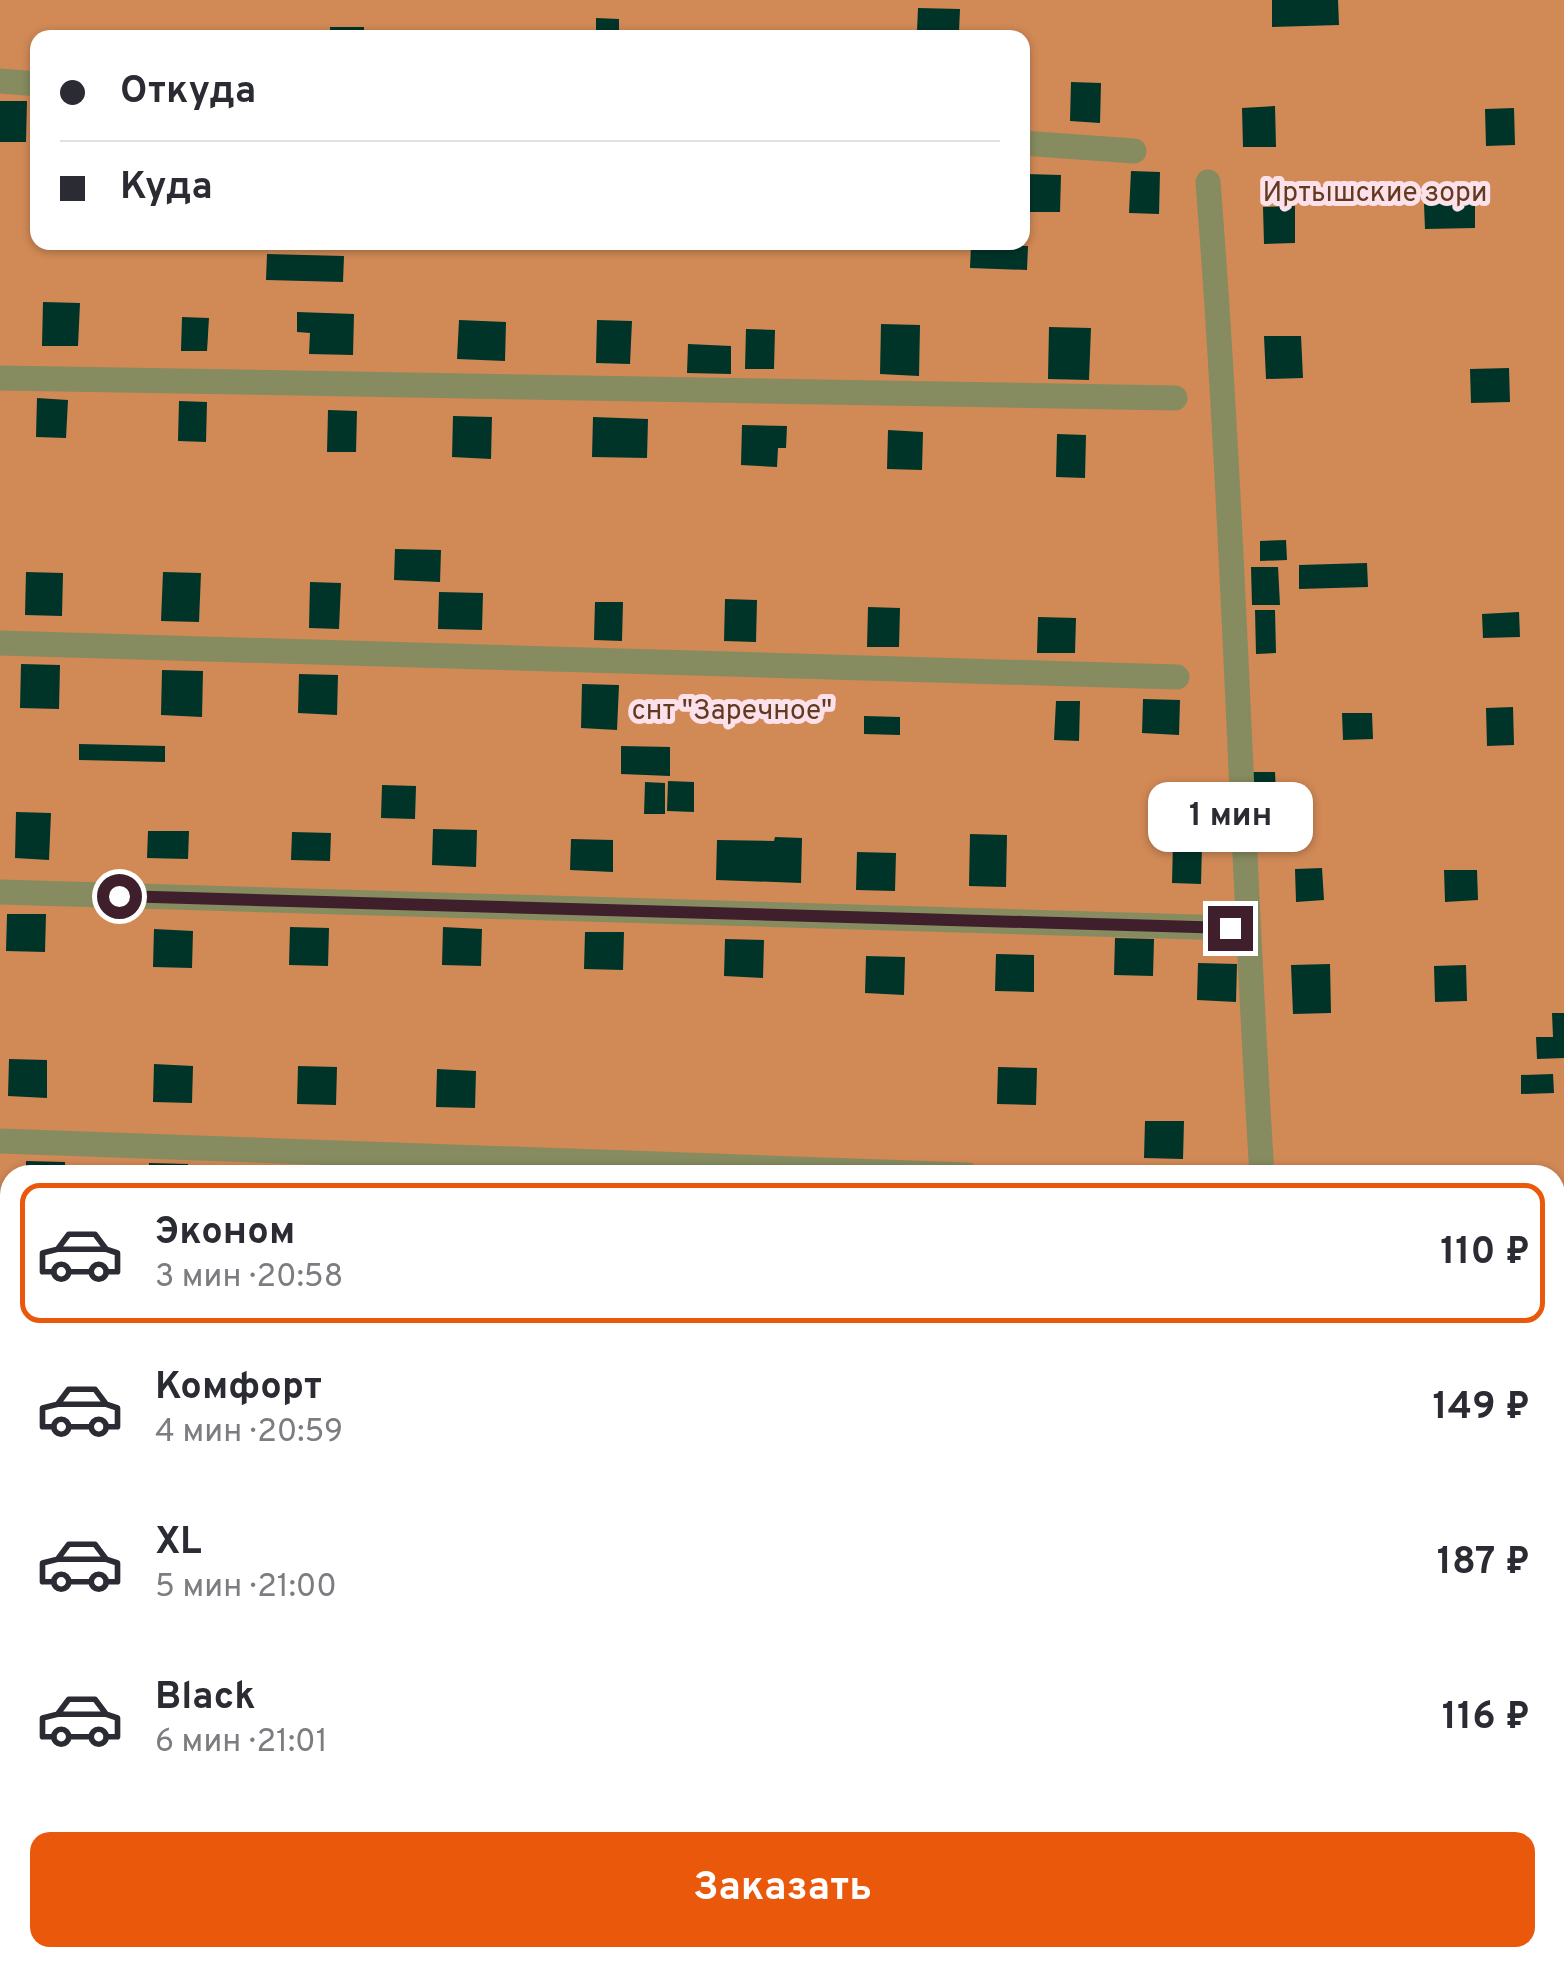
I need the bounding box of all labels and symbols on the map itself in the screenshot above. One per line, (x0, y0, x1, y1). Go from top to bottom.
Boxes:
park label: Иртышские зори (1263, 176, 1487, 212)
park label: снт "Заречное" (632, 694, 832, 730)
callout: 1 мин (1148, 783, 1312, 853)
route start (97, 874, 142, 919)
route end (1208, 906, 1253, 951)

